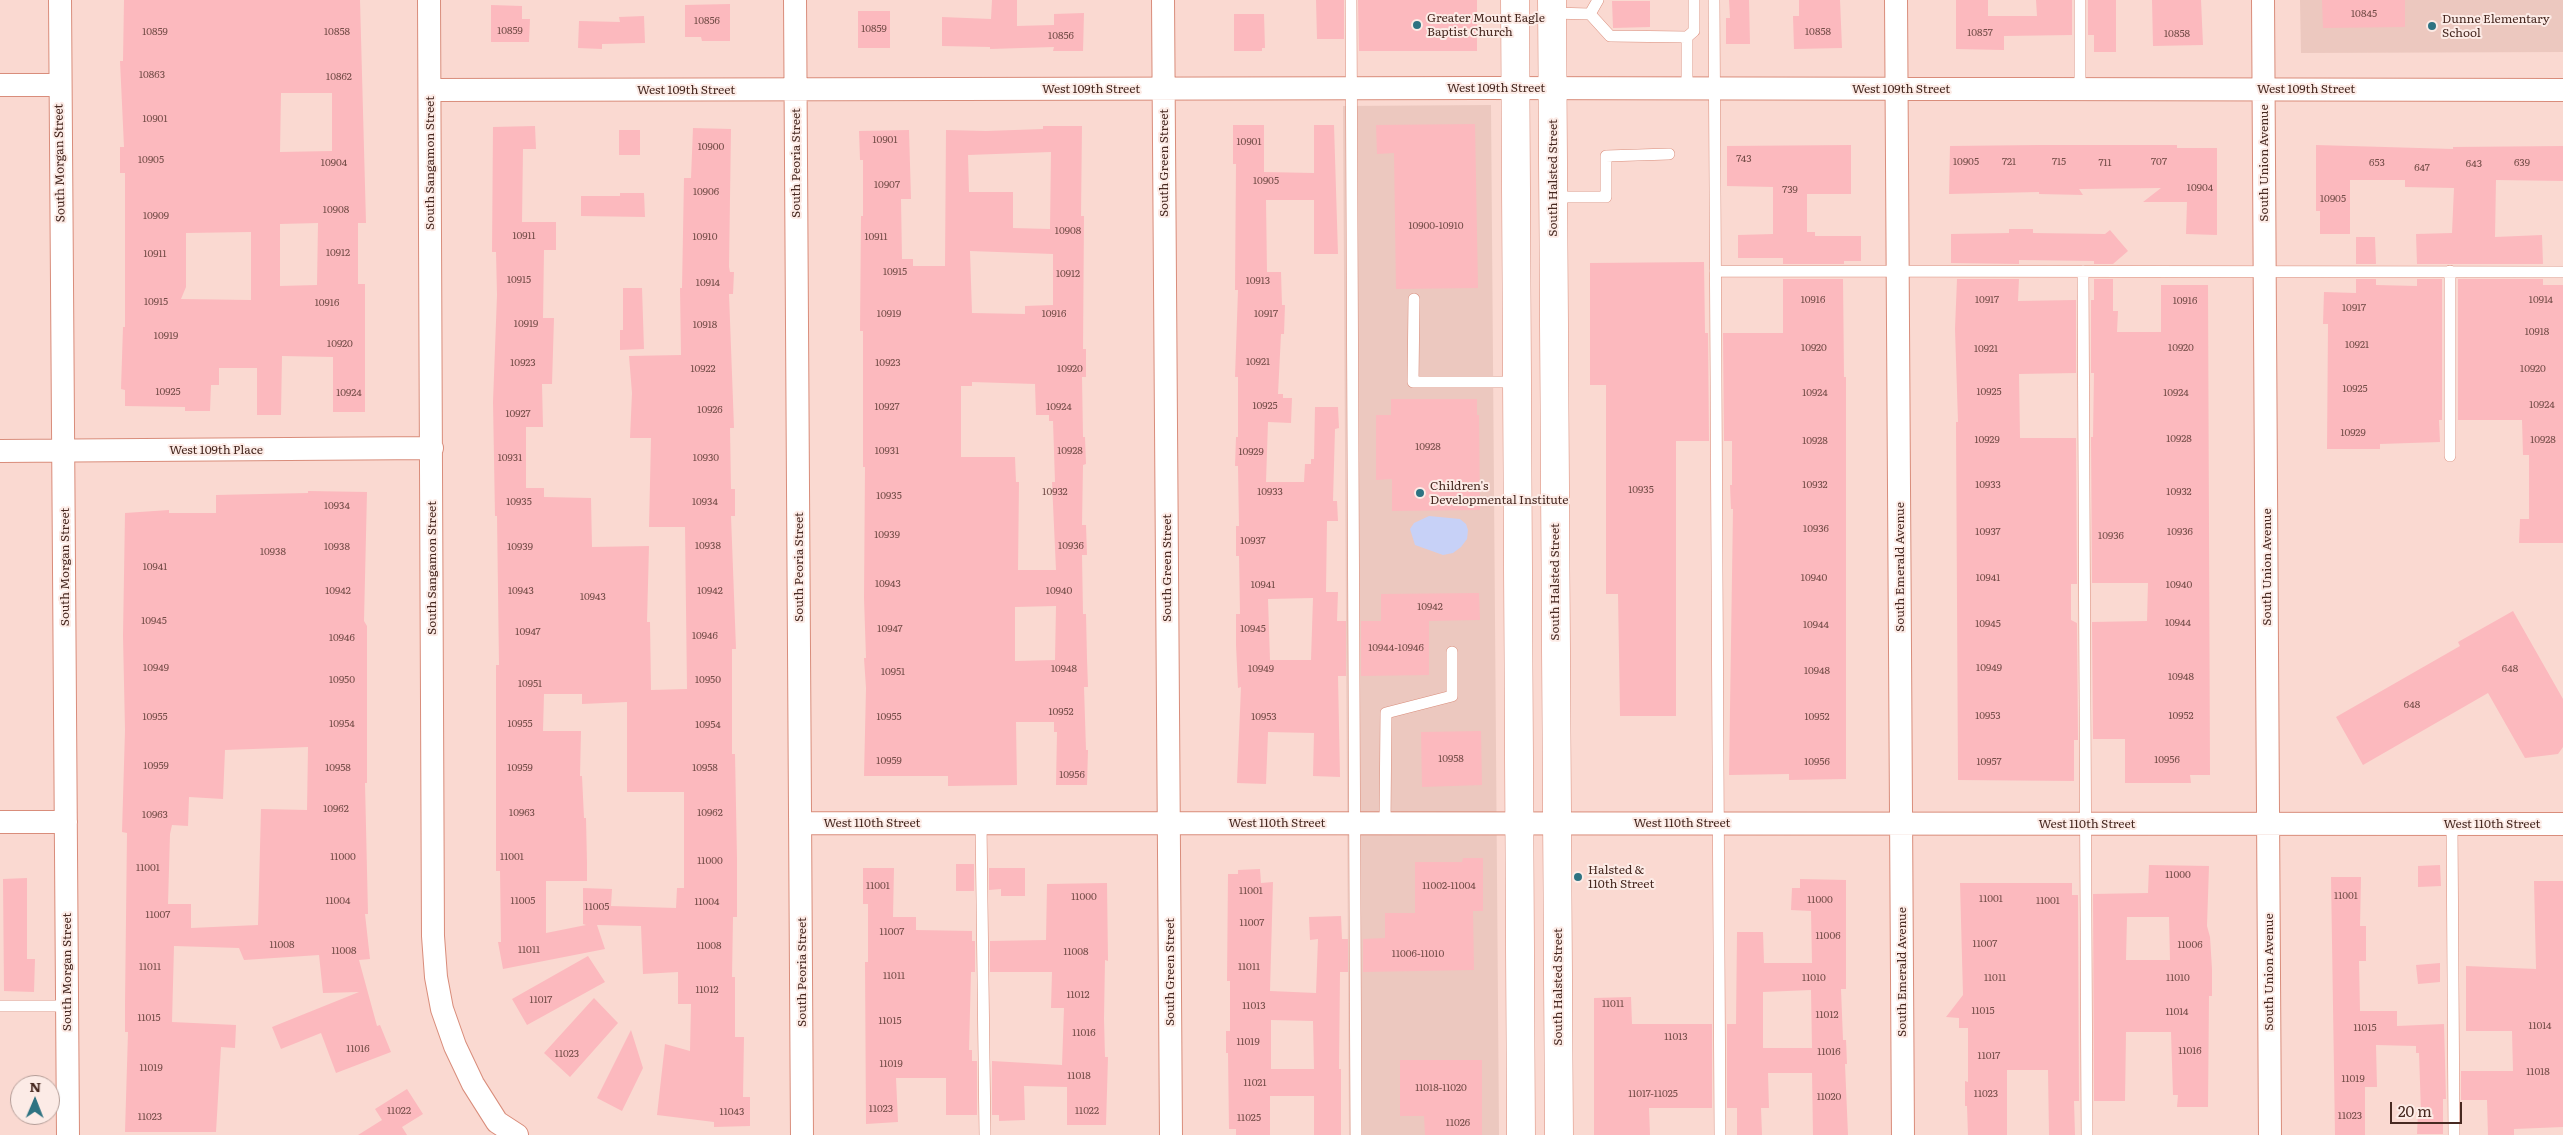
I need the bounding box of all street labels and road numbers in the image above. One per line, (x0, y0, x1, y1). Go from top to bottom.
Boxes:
street label: West 109th Street (1447, 81, 1545, 95)
street label: West 109th Street (1042, 82, 1140, 96)
street label: West 109th Street (1852, 82, 1950, 96)
street label: West 109th Street (2257, 82, 2355, 96)
street label: West 109th Street (637, 83, 735, 97)
street label: South Sangamon Street (423, 96, 437, 230)
street label: South Morgan Street (52, 104, 68, 222)
street label: South Union Avenue (2257, 104, 2271, 222)
street label: South Peoria Street (789, 108, 803, 218)
street label: South Green Street (1157, 109, 1171, 217)
street label: South Halsted Street (1546, 119, 1560, 237)
street label: West 109th Place (169, 443, 263, 457)
street label: South Sangamon Street (425, 501, 439, 635)
street label: South Emerald Avenue (1893, 502, 1907, 632)
street label: South Morgan Street (58, 508, 72, 626)
street label: South Union Avenue (2260, 508, 2274, 626)
street label: South Peoria Street (792, 512, 806, 622)
street label: South Green Street (1160, 514, 1174, 622)
street label: South Halsted Street (1548, 523, 1562, 641)
street label: West 110th Street (824, 816, 920, 830)
street label: West 110th Street (1229, 816, 1325, 830)
street label: West 110th Street (1634, 816, 1730, 830)
street label: West 110th Street (2039, 817, 2135, 831)
street label: West 110th Street (2444, 817, 2540, 831)
street label: South Emerald Avenue (1895, 907, 1909, 1037)
street label: South Morgan Street (60, 913, 74, 1031)
street label: South Union Avenue (2262, 913, 2276, 1031)
street label: South Peoria Street (795, 917, 809, 1027)
street label: South Green Street (1163, 918, 1177, 1026)
street label: South Halsted Street (1551, 928, 1565, 1046)

